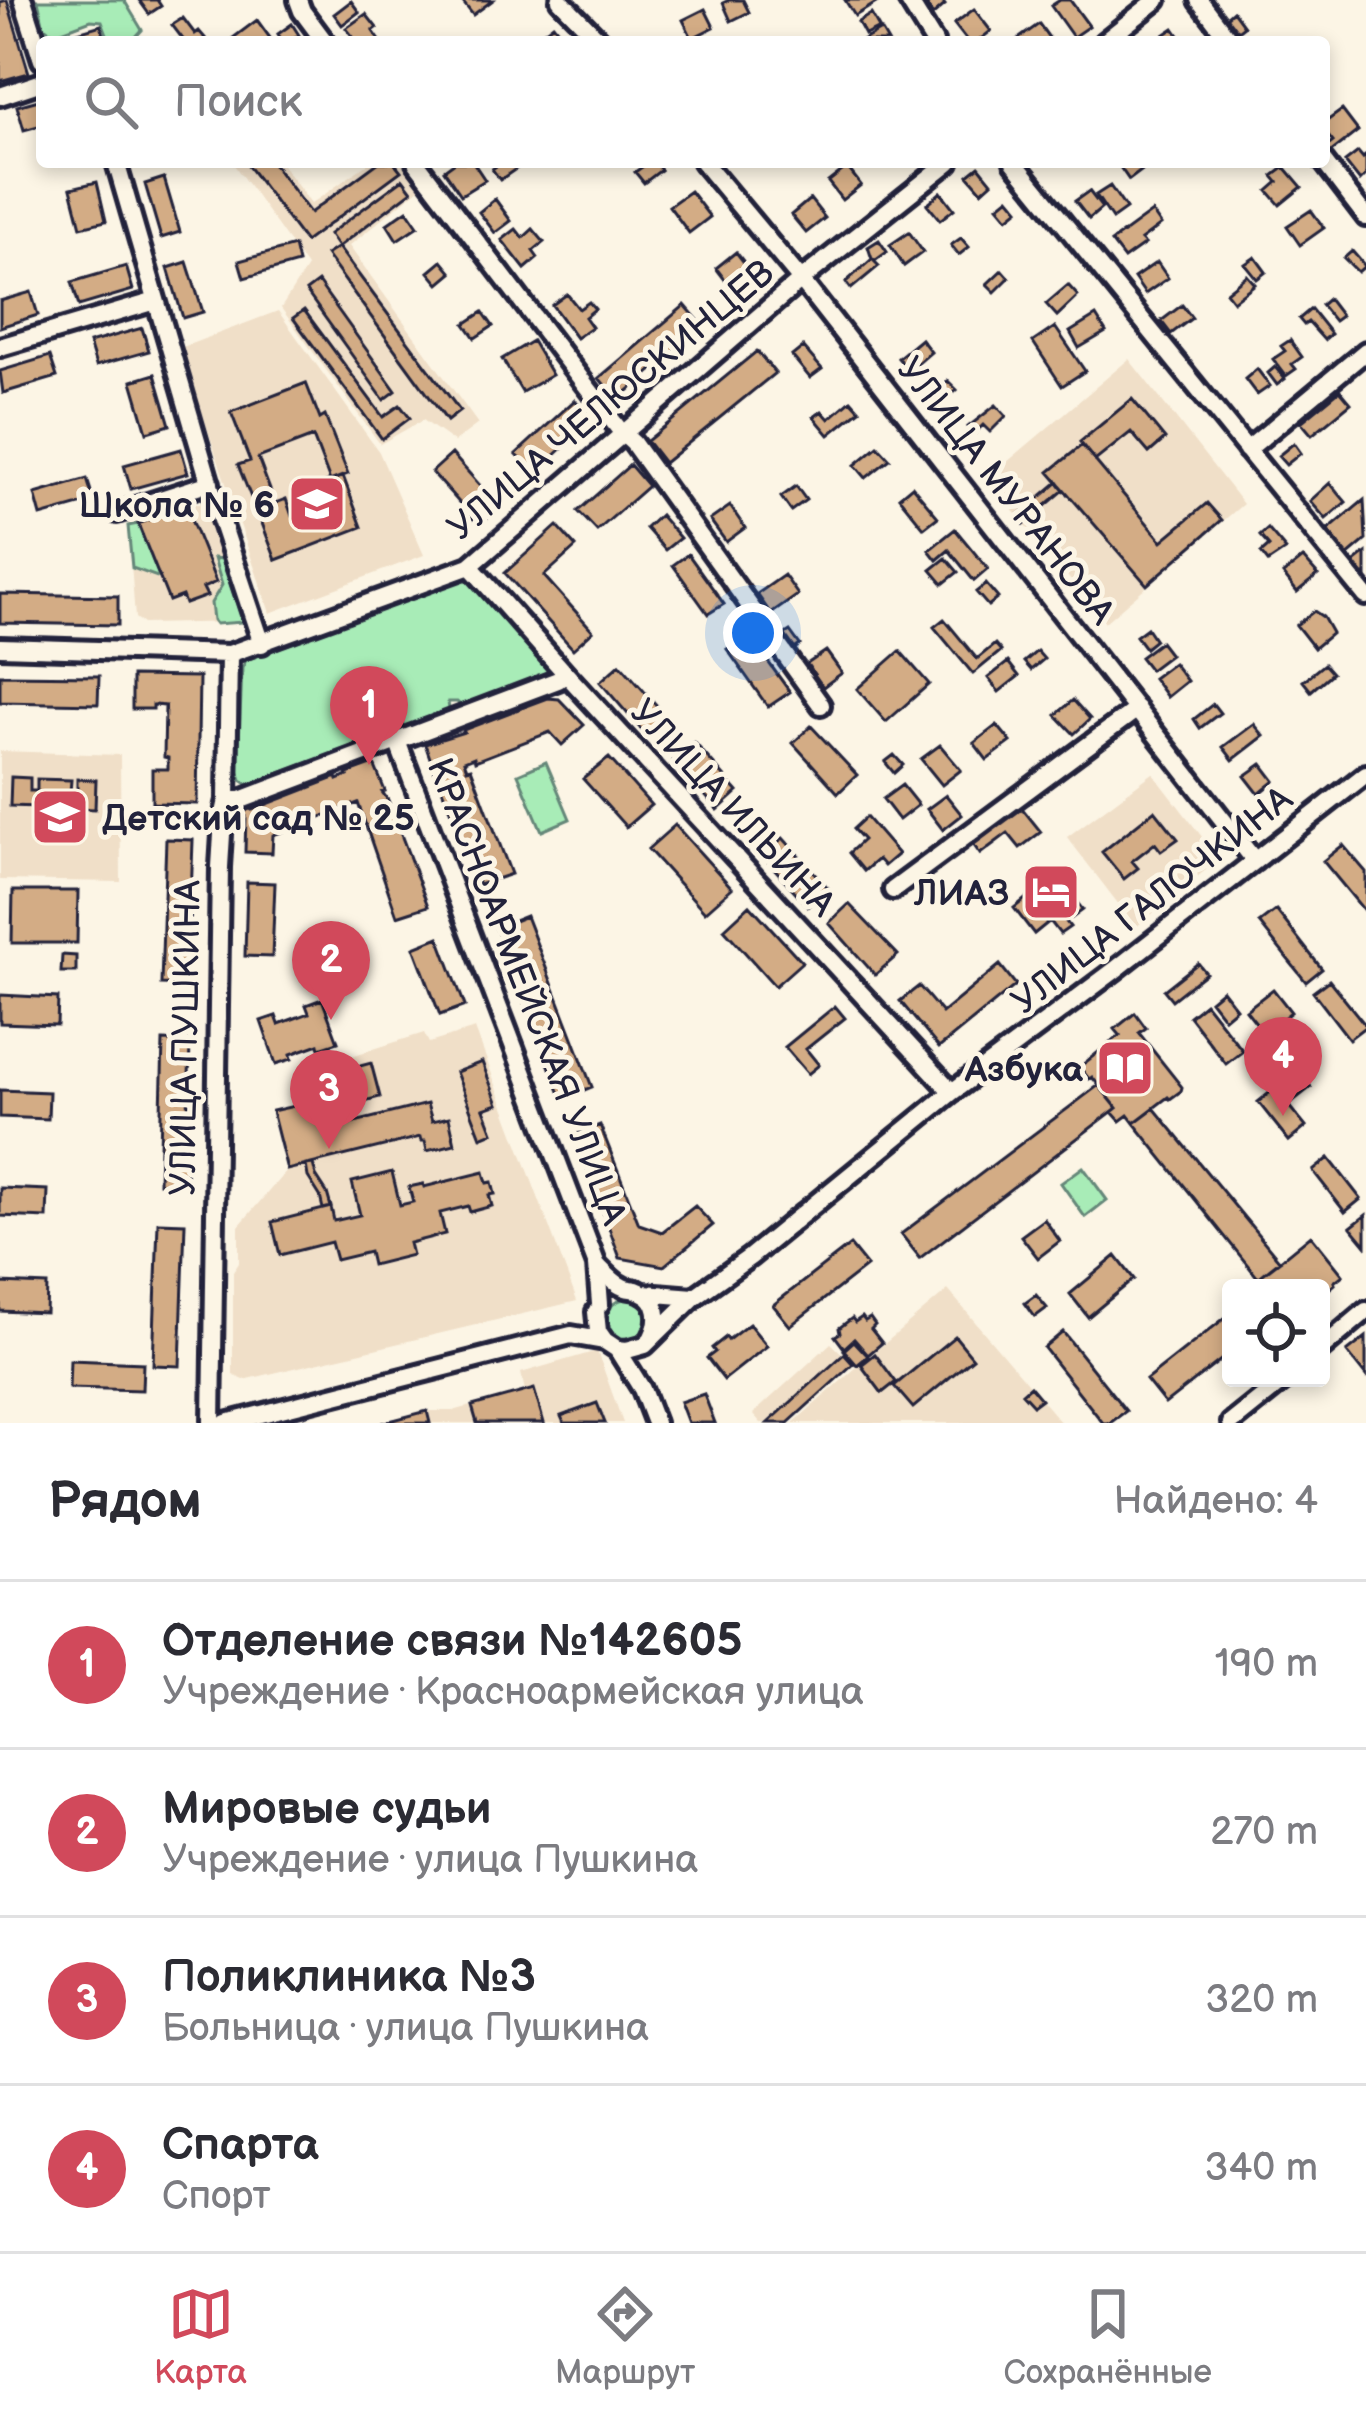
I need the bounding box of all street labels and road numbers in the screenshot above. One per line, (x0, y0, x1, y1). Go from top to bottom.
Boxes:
street label: УЛИЦА ЧЕЛЮСКИНЦЕВ (440, 252, 783, 550)
street label: УЛИЦА МУРАНОВА (887, 349, 1123, 634)
street label: УЛИЦА ИЛЬИНА (621, 691, 844, 926)
street label: КРАСНОАРМЕЙСКАЯ УЛИЦА (417, 753, 635, 1231)
street label: УЛИЦА ГАЛОЧКИНА (1004, 778, 1302, 1024)
street label: УЛИЦА ПУШКИНА (162, 880, 211, 1196)

